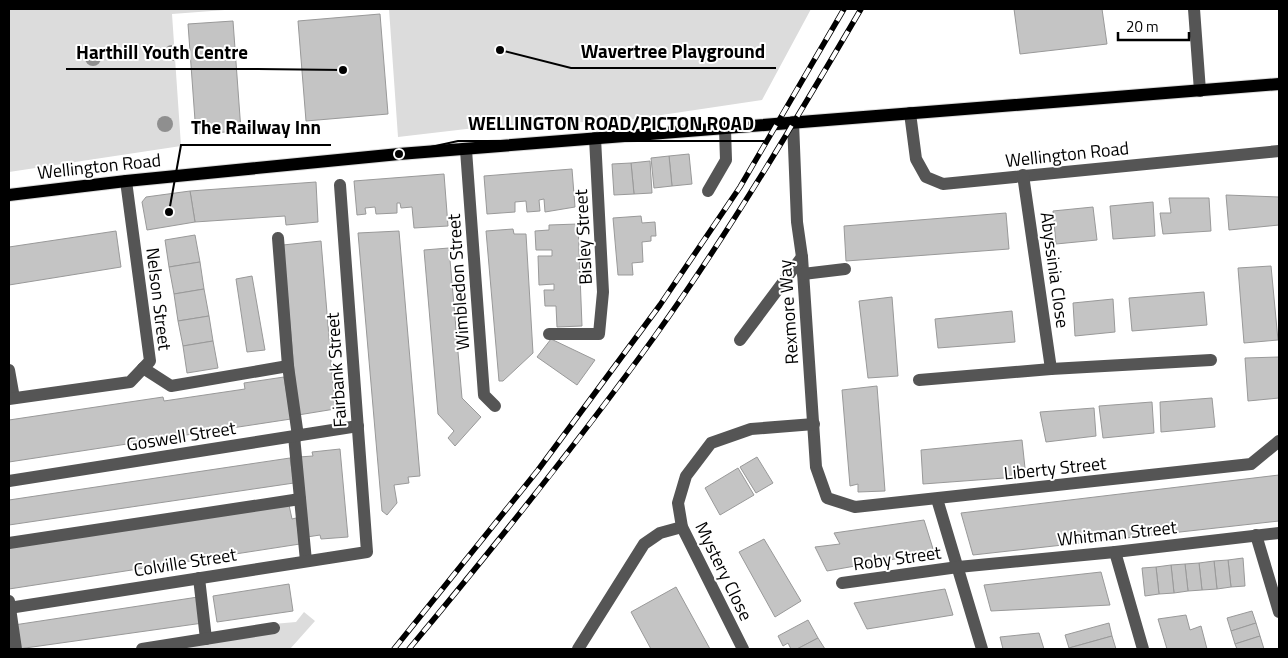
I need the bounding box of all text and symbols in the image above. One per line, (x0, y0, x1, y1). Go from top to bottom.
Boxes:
scale bar (1118, 10, 1189, 42)
text: 20 m (1126, 15, 1159, 38)
callout: Wavertree Playground (571, 34, 776, 68)
callout: Harthill Youth Centre (66, 35, 258, 69)
text: Wavertree Playground (581, 36, 765, 65)
text: Harthill Youth Centre (76, 37, 248, 66)
callout: WELLINGTON ROAD/PICTON ROAD (458, 107, 764, 141)
text: WELLINGTON ROAD/PICTON ROAD (468, 108, 754, 137)
callout: The Railway Inn (181, 111, 331, 145)
text: The Railway Inn (191, 112, 321, 141)
street label: Wellington Road (1004, 134, 1130, 174)
street label: Wellington Road (36, 146, 162, 186)
street label: Bisley Street (567, 188, 599, 285)
street label: Abyssinia Close (1034, 210, 1076, 330)
street label: Wimbledon Street (440, 212, 476, 351)
street label: Nelson Street (139, 246, 179, 353)
street label: Rexmore Way (771, 258, 805, 365)
street label: Fairbank Street (318, 311, 353, 428)
street label: Goswell Street (124, 414, 238, 458)
street label: Liberty Street (1003, 449, 1108, 487)
street label: Whitman Street (1056, 513, 1179, 553)
street label: Mystery Close (688, 517, 760, 625)
street label: Roby Street (851, 538, 944, 578)
street label: Colville Street (132, 540, 239, 583)

